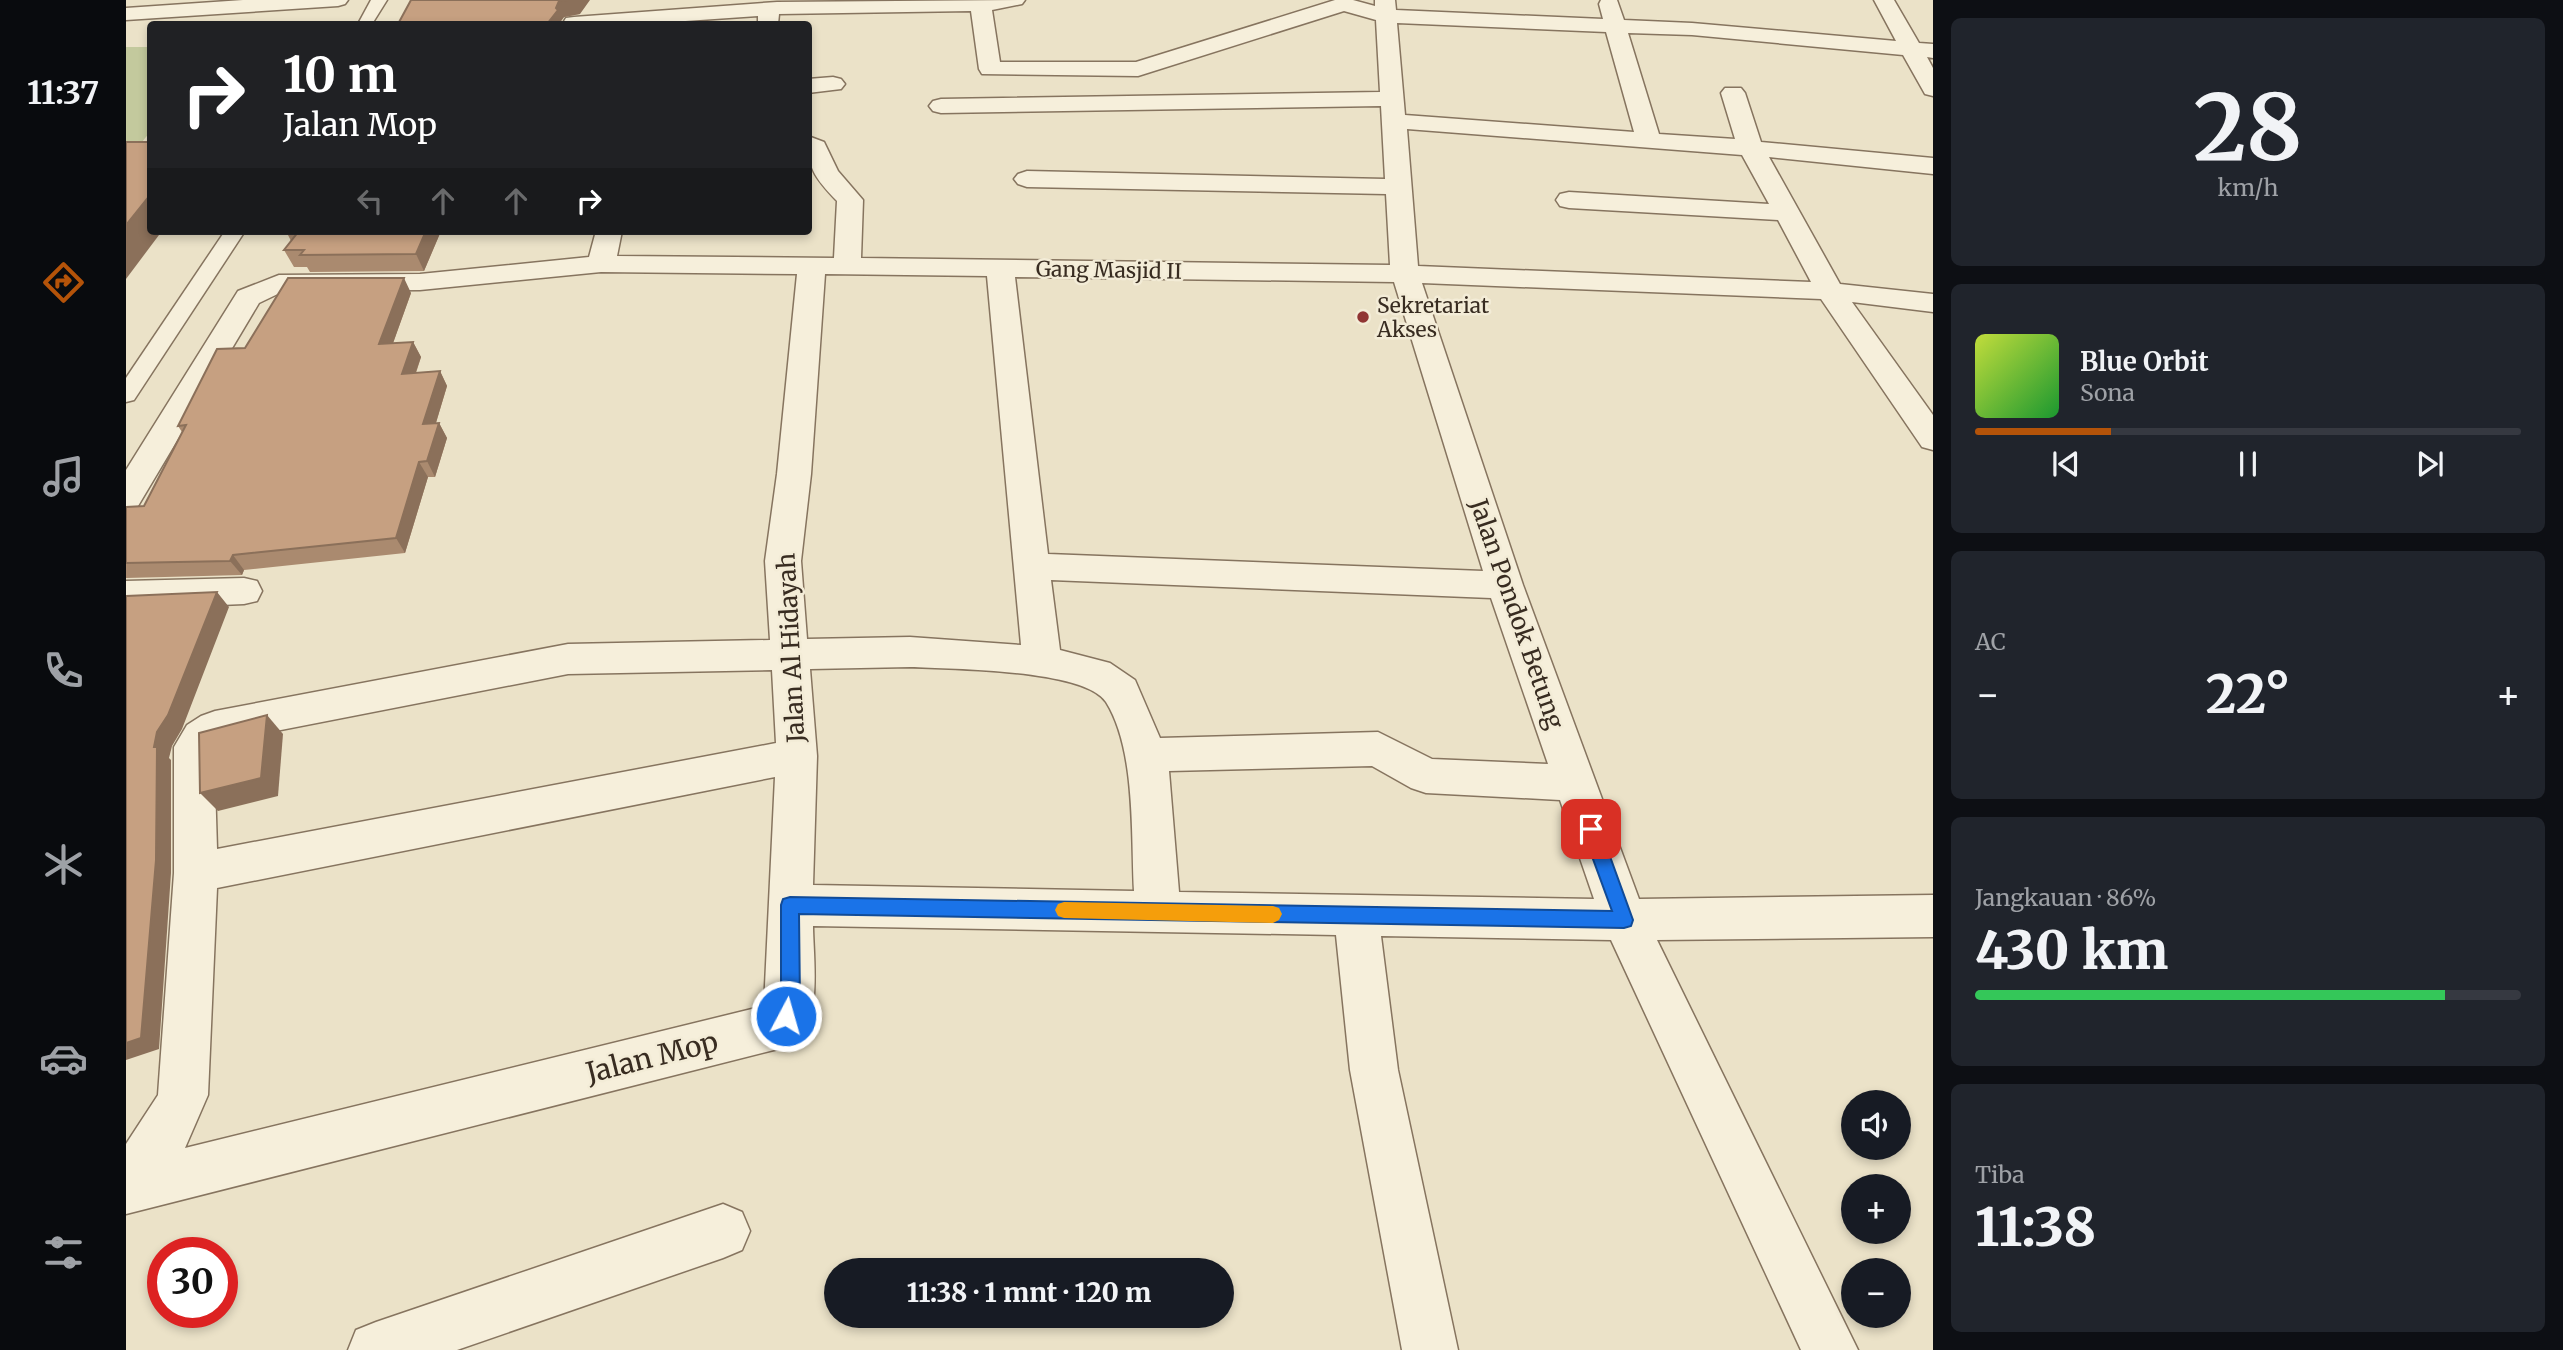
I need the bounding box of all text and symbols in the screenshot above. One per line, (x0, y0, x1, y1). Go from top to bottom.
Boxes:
text: 10 m (283, 44, 397, 105)
icon: right (168, 49, 259, 140)
text: 28 (2193, 70, 2303, 185)
text: 11:37 (27, 73, 99, 113)
text: Jalan Mop (283, 105, 437, 145)
text: km/h (2218, 173, 2278, 202)
icon: left (351, 182, 389, 220)
icon: ahead (424, 182, 462, 220)
icon: ahead (497, 182, 535, 220)
icon: right (570, 182, 608, 220)
street label: Gang Masjid II (1036, 255, 1182, 285)
icon: directions (39, 258, 88, 307)
place label: Sekretariat Akses (1376, 292, 1489, 343)
marker: Sekretariat Akses (1355, 309, 1371, 325)
text: Blue Orbit (2080, 345, 2209, 378)
text: Sona (2080, 378, 2135, 407)
icon: previous (2047, 445, 2085, 483)
icon: pause (2229, 445, 2267, 483)
icon: next (2411, 445, 2449, 483)
icon: music (39, 452, 88, 501)
street label: Jalan Pondok Betung (1463, 494, 1571, 733)
street label: Jalan Al Hidayah (771, 552, 812, 745)
text: AC (1975, 627, 2006, 656)
icon: phone (39, 646, 88, 695)
text: 22° (2206, 662, 2290, 727)
text: − (1975, 671, 2000, 718)
text: + (2496, 671, 2521, 718)
pin (1561, 799, 1621, 859)
icon: arrive (1572, 810, 1610, 848)
icon: climate (39, 840, 88, 889)
text: Jangkauan · 86% (1975, 883, 2156, 912)
text: 430 km (1975, 918, 2168, 983)
position arrow (749, 979, 823, 1053)
street label: Jalan Mop (581, 1023, 722, 1091)
icon: car (39, 1034, 88, 1083)
map controls (1841, 1090, 1911, 1328)
button: sound (1841, 1090, 1911, 1160)
text: Tiba (1975, 1160, 2025, 1189)
button: + (1841, 1174, 1911, 1244)
text: 11:38 (1975, 1195, 2096, 1260)
icon: filters (39, 1228, 88, 1277)
speed limit sign: 30 (147, 1237, 238, 1328)
button: − (1841, 1258, 1911, 1328)
text: 11:38 · 1 mnt · 120 m (907, 1276, 1151, 1309)

